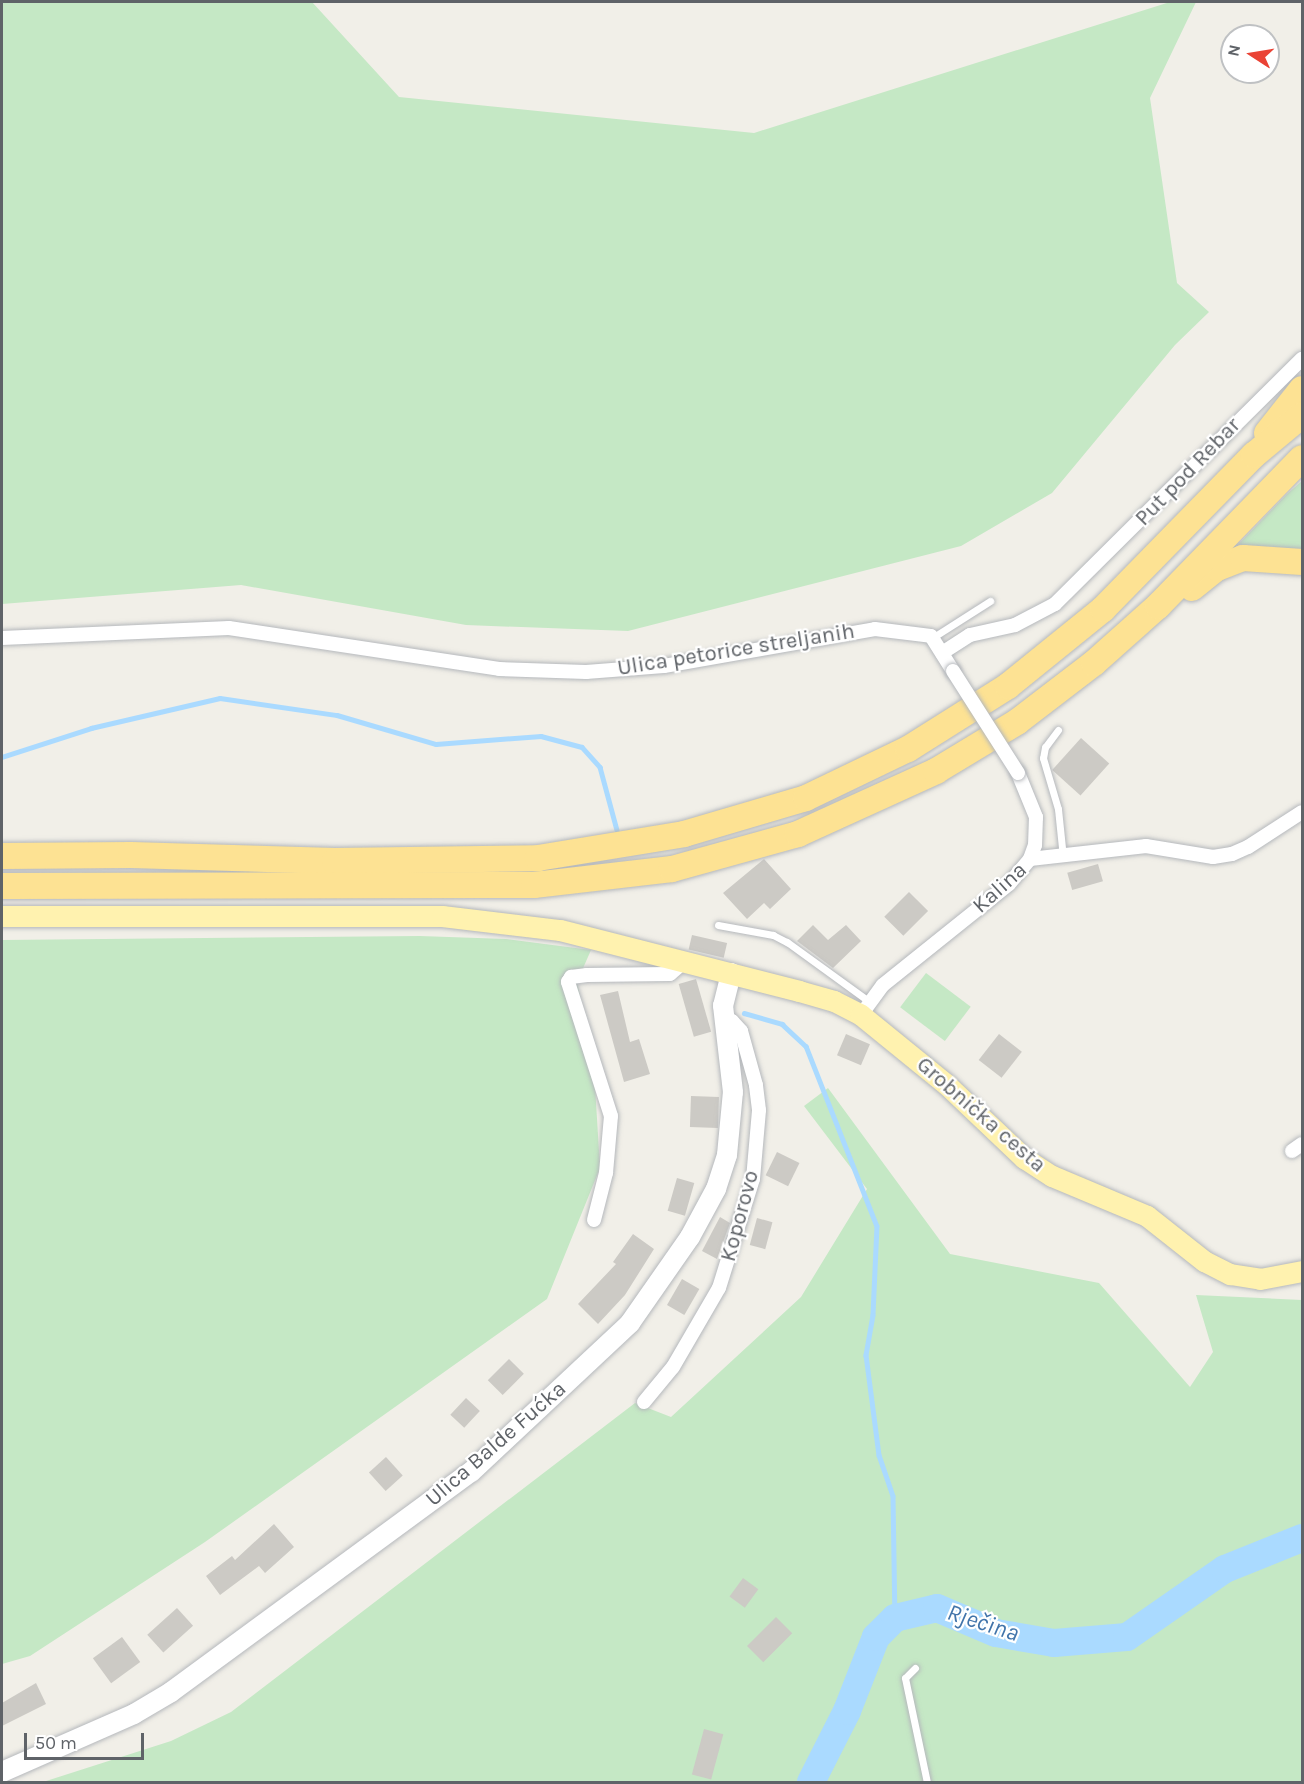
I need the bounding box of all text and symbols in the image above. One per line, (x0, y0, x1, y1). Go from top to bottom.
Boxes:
north arrow (1220, 24, 1280, 84)
text: N (1223, 43, 1244, 58)
street label: Put pod Rebar (1130, 412, 1246, 532)
street label: Ulica petorice streljanih (615, 618, 857, 682)
street label: Kalina (968, 857, 1032, 919)
street label: Grobnička cesta (911, 1052, 1051, 1178)
street label: Koporovo (715, 1168, 765, 1264)
street label: Ulica Balde Fućka (420, 1376, 572, 1512)
water label: Rječina (943, 1598, 1023, 1648)
scale bar (27, 1721, 147, 1759)
text: 50 m (35, 1732, 77, 1754)

